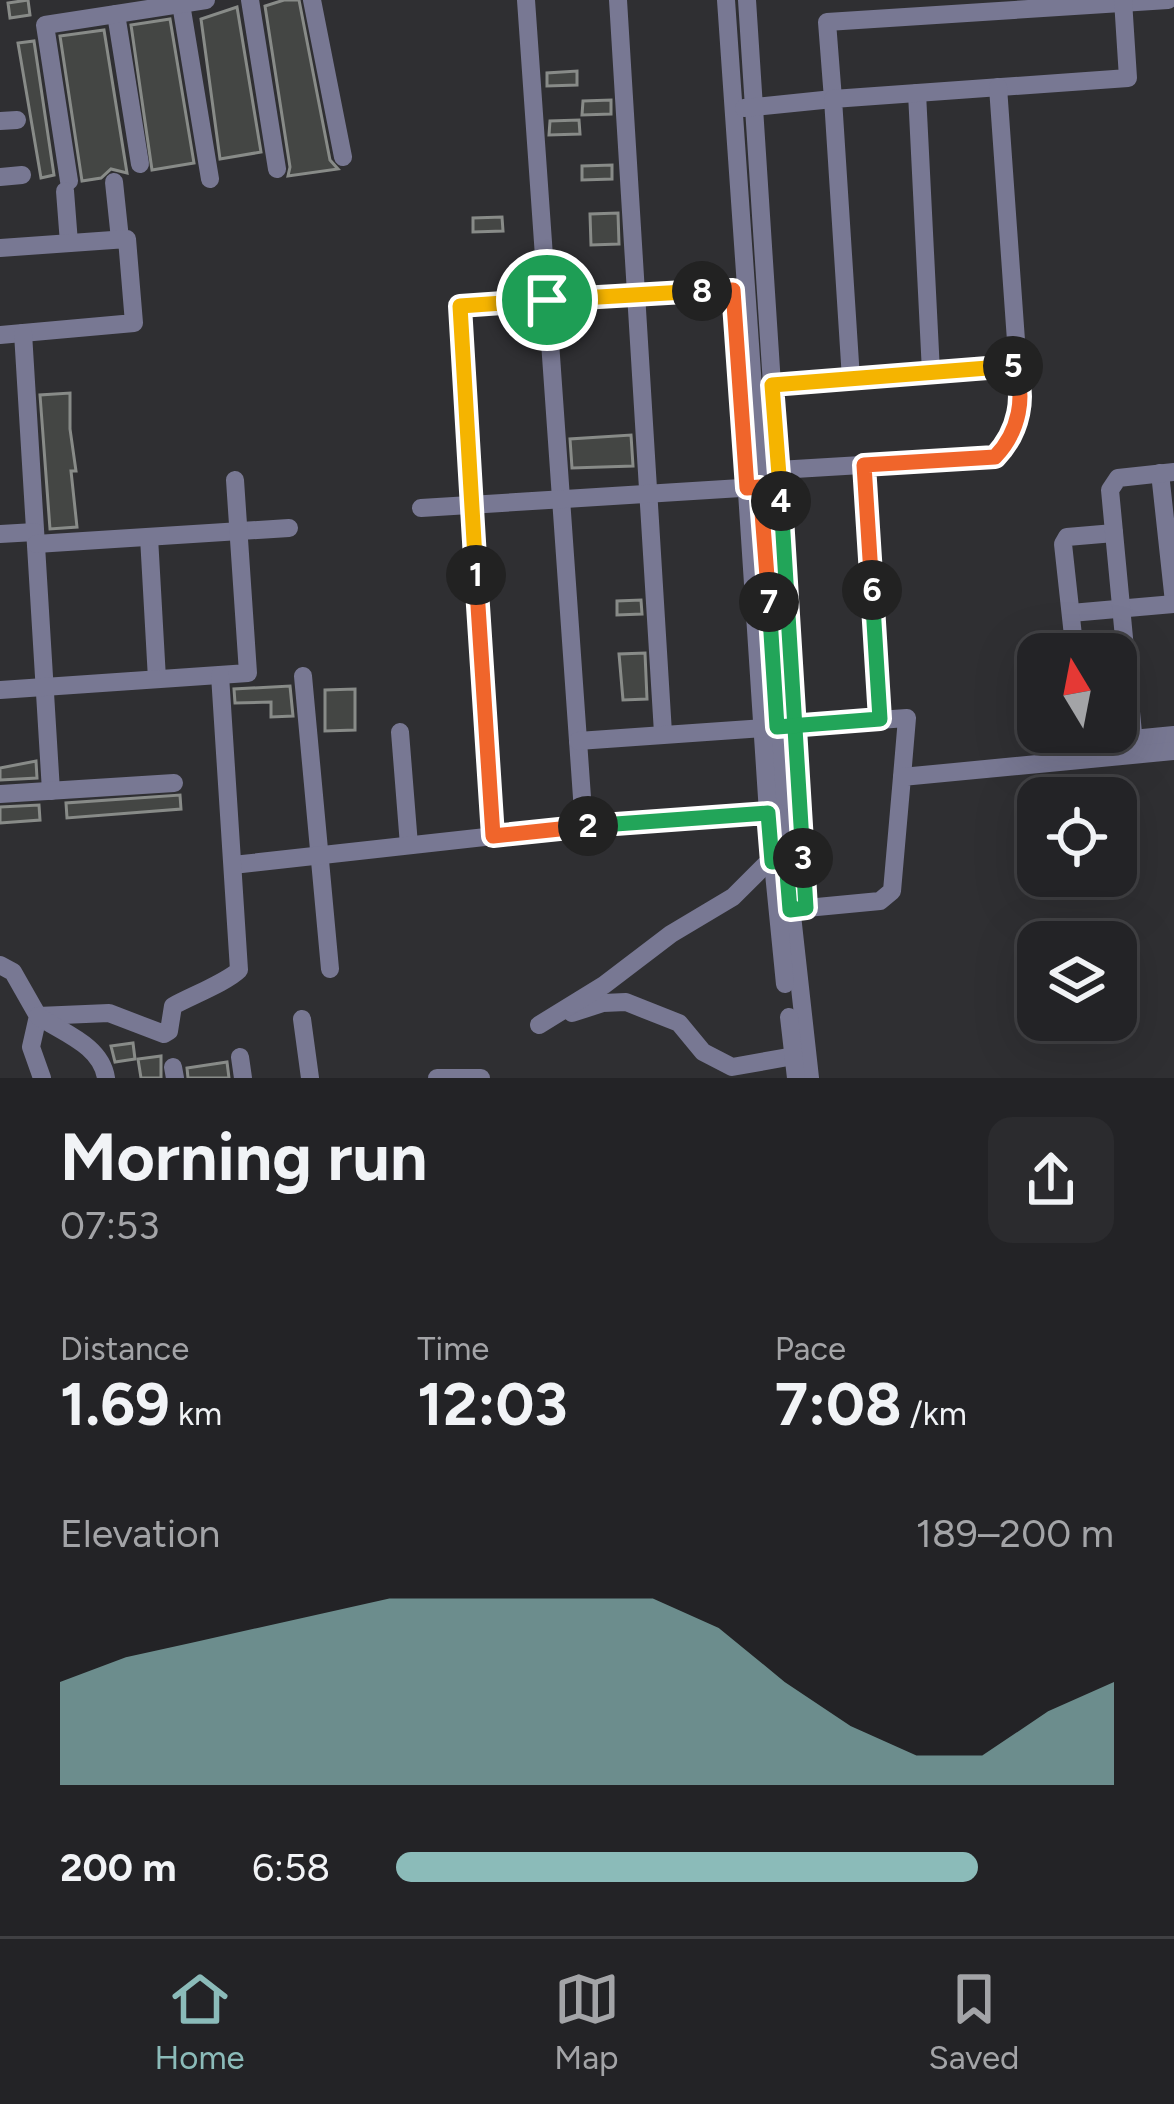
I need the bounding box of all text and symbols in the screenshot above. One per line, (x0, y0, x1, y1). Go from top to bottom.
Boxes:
pin (496, 249, 598, 351)
pin: 8 (672, 261, 732, 321)
icon: arrive (514, 267, 580, 333)
text: 8 (692, 271, 712, 310)
pin: 5 (983, 336, 1043, 396)
text: 5 (1003, 346, 1023, 385)
pin: 4 (751, 471, 811, 531)
text: 4 (771, 481, 791, 520)
pin: 1 (446, 545, 506, 605)
text: 1 (469, 555, 483, 594)
pin: 6 (842, 560, 902, 620)
text: 6 (862, 570, 882, 609)
pin: 7 (739, 572, 799, 632)
text: 7 (760, 582, 778, 621)
north arrow (1017, 633, 1137, 753)
map controls (1017, 633, 1137, 1041)
button: locate (1017, 777, 1137, 897)
pin: 2 (558, 796, 618, 856)
text: 2 (578, 806, 598, 845)
pin: 3 (773, 828, 833, 888)
text: 3 (794, 838, 812, 877)
button: layers (1017, 921, 1137, 1041)
text: Morning run (60, 1117, 428, 1197)
button: share (988, 1117, 1114, 1243)
text: 07:53 (60, 1202, 159, 1249)
text: Distance (60, 1329, 189, 1368)
text: Time (417, 1329, 489, 1368)
text: Pace (775, 1329, 846, 1368)
text: 1.69 (60, 1368, 170, 1440)
text: 12:03 (417, 1368, 568, 1440)
text: 7:08 (775, 1368, 902, 1440)
text: km (170, 1394, 222, 1433)
text: /km (902, 1394, 967, 1433)
text: Elevation (60, 1510, 220, 1557)
text: 189–200 m (916, 1510, 1114, 1557)
text: 200 m (60, 1844, 176, 1891)
text: 6:58 (252, 1844, 330, 1891)
tab: Home (154, 1966, 245, 2077)
tab: Map (554, 1966, 620, 2077)
tab: Saved (928, 1966, 1019, 2077)

